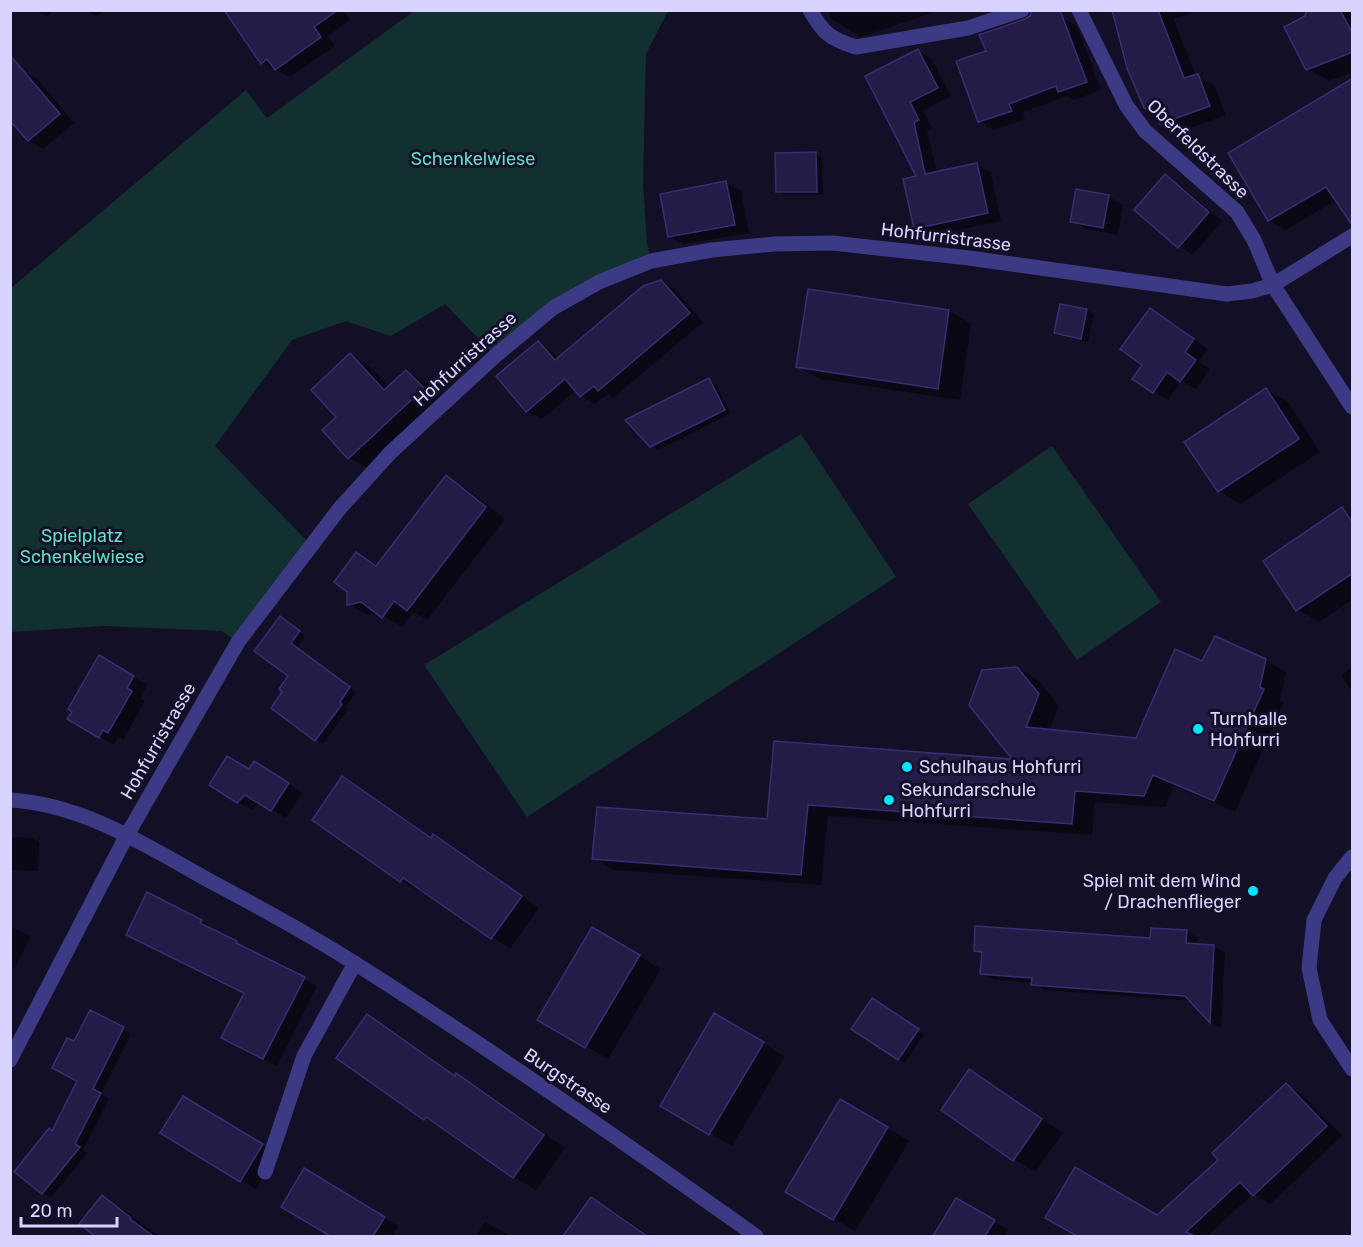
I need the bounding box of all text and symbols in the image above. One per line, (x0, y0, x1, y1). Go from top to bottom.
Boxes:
street label: Oberfeldstrasse (1143, 95, 1253, 203)
park label: Schenkelwiese (411, 148, 535, 170)
street label: Hohfurristrasse (880, 218, 1012, 256)
street label: Hohfurristrasse (409, 307, 521, 411)
park label: Spielplatz Schenkelwiese (20, 525, 144, 568)
street label: Hohfurristrasse (116, 679, 200, 803)
place label: Turnhalle Hohfurri (1210, 708, 1287, 751)
marker: Turnhalle Hohfurri (1191, 722, 1205, 736)
place label: Schulhaus Hohfurri (919, 756, 1081, 778)
marker: Schulhaus Hohfurri (900, 760, 914, 774)
place label: Sekundarschule Hohfurri (901, 779, 1036, 822)
marker: Sekundarschule Hohfurri (882, 793, 896, 807)
place label: Spiel mit dem Wind / Drachenflieger (1083, 870, 1241, 913)
marker: Spiel mit dem Wind / Drachenflieger (1246, 884, 1260, 898)
street label: Burgstrasse (520, 1043, 616, 1119)
scale bar (21, 1190, 117, 1228)
text: 20 m (30, 1200, 72, 1222)

